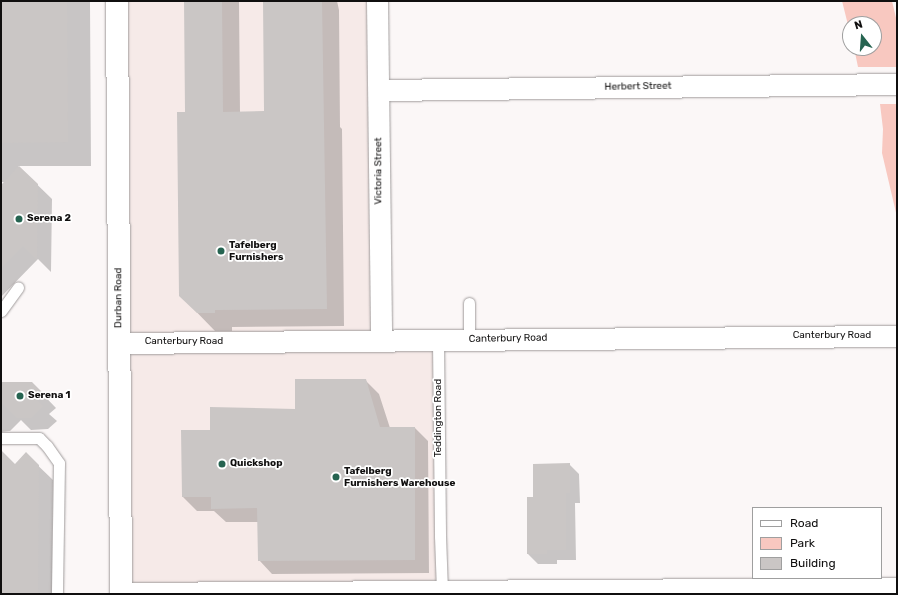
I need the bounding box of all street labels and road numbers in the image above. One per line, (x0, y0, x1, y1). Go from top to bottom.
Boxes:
street label: Herbert Street (604, 80, 672, 94)
street label: Victoria Street (373, 137, 385, 205)
street label: Durban Road (113, 268, 125, 328)
street label: Canterbury Road (793, 330, 871, 342)
street label: Canterbury Road (468, 332, 548, 346)
street label: Canterbury Road (145, 336, 223, 348)
street label: Teddington Road (433, 379, 445, 457)

